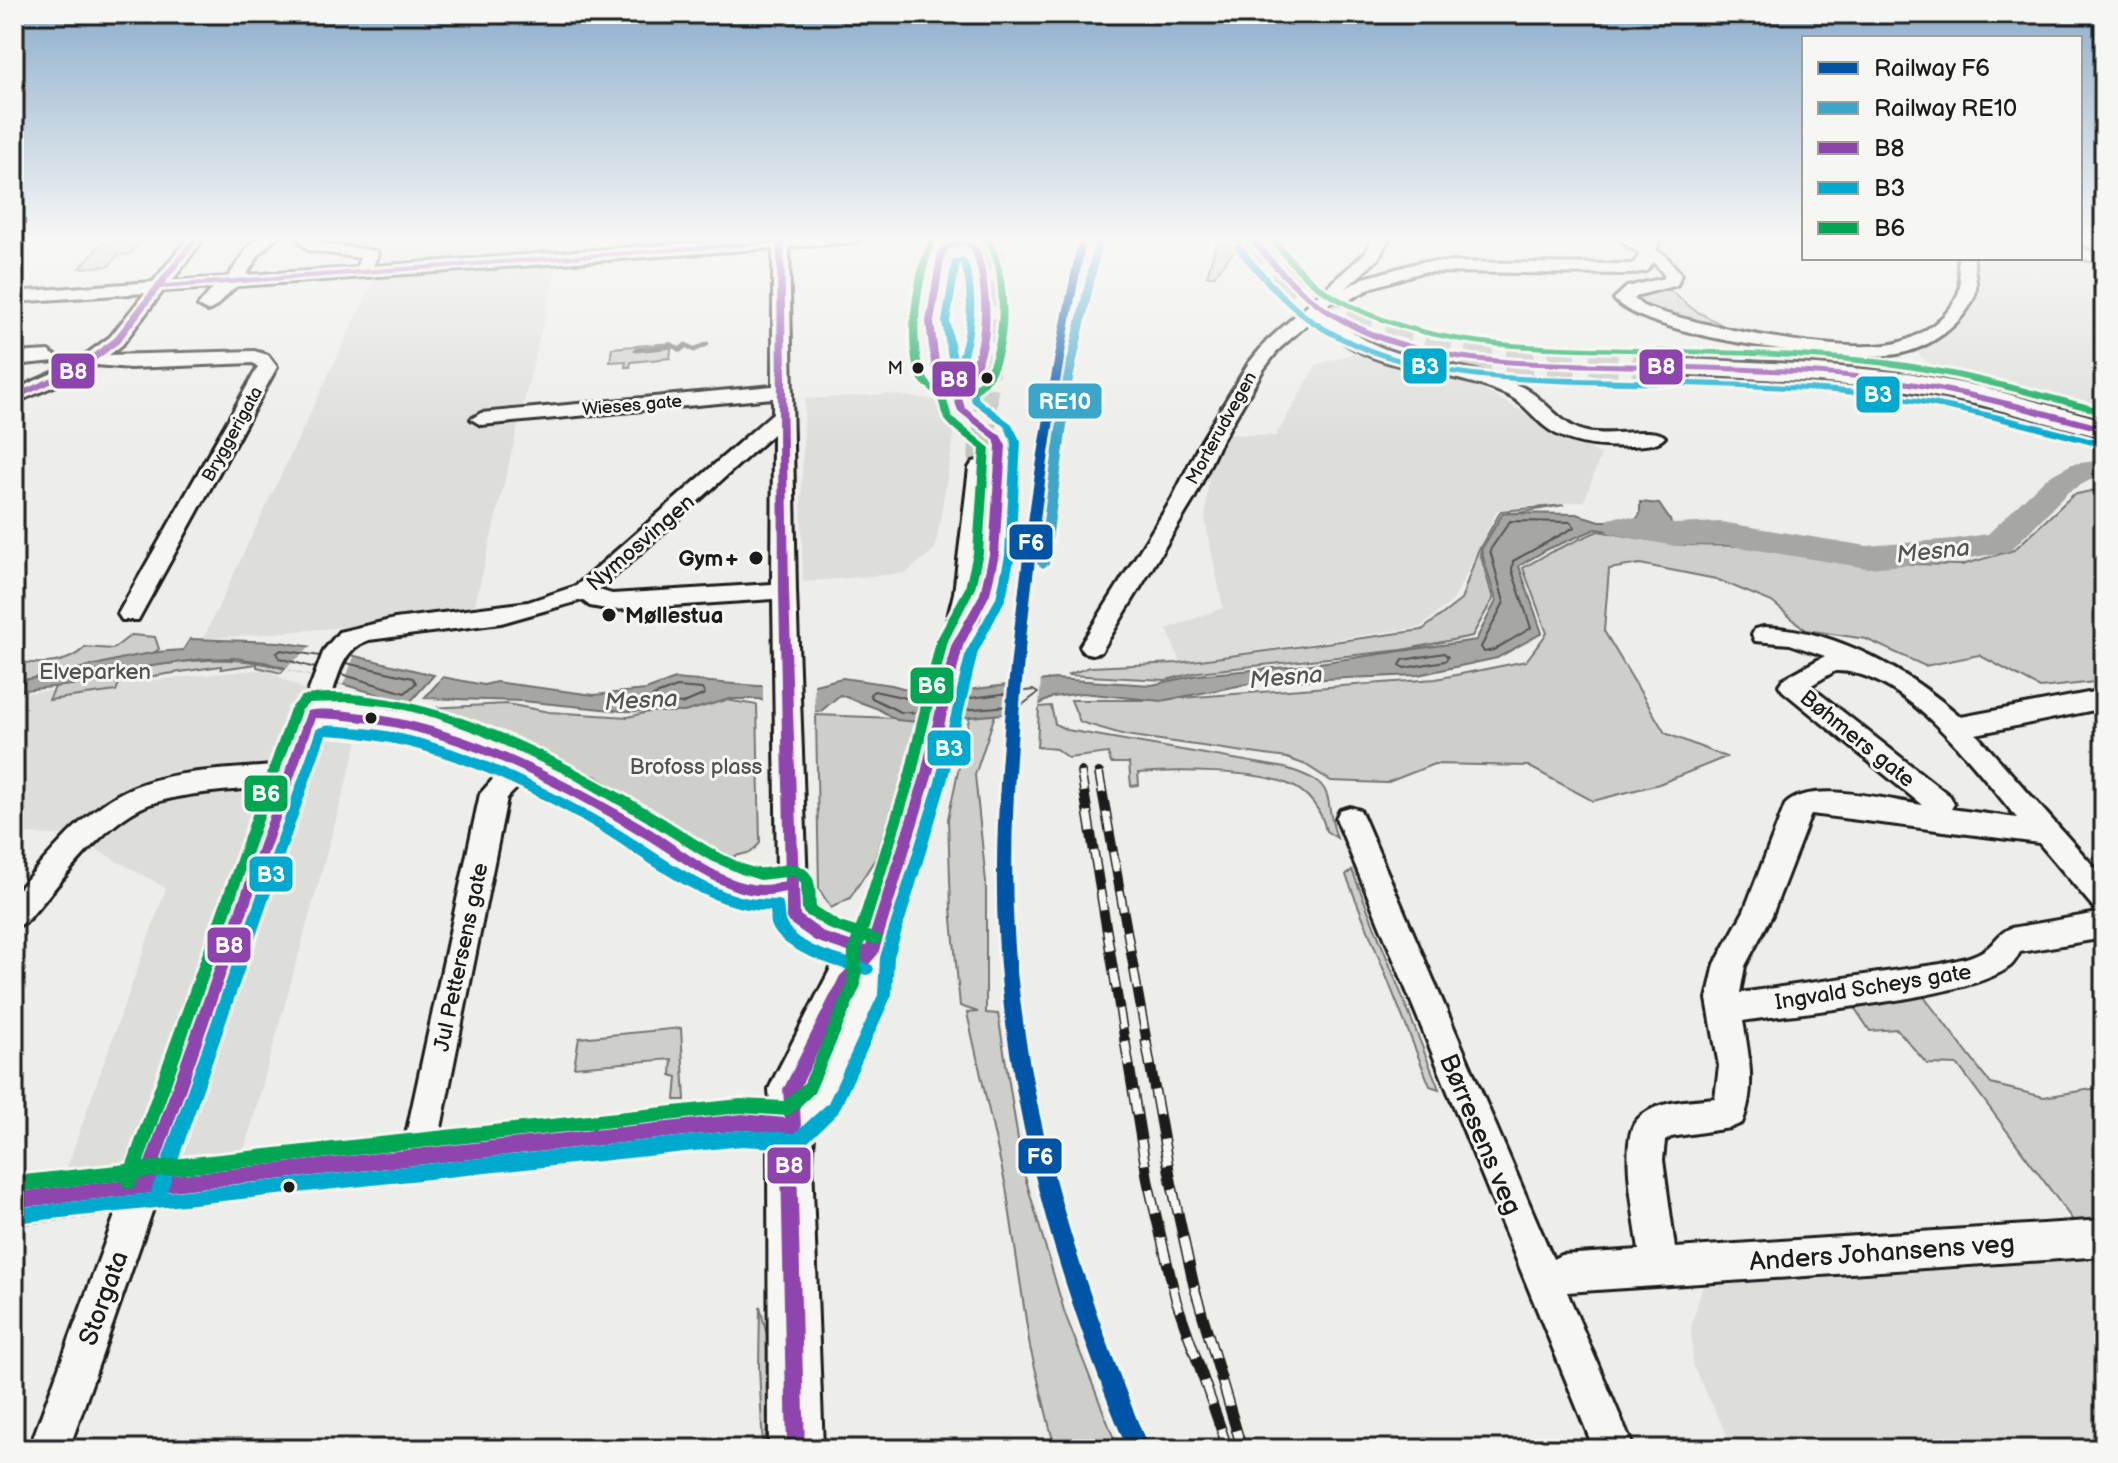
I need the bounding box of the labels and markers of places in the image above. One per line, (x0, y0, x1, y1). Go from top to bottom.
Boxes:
place label: M (887, 358, 903, 379)
marker: M (910, 360, 926, 376)
unlabelled marker (979, 370, 995, 386)
place label: Gym+ (678, 546, 740, 573)
marker: Gym+ (747, 549, 765, 567)
place label: Møllestua (625, 603, 723, 630)
marker: Møllestua (600, 606, 618, 624)
unlabelled marker (363, 710, 379, 726)
unlabelled marker (281, 1179, 297, 1195)

